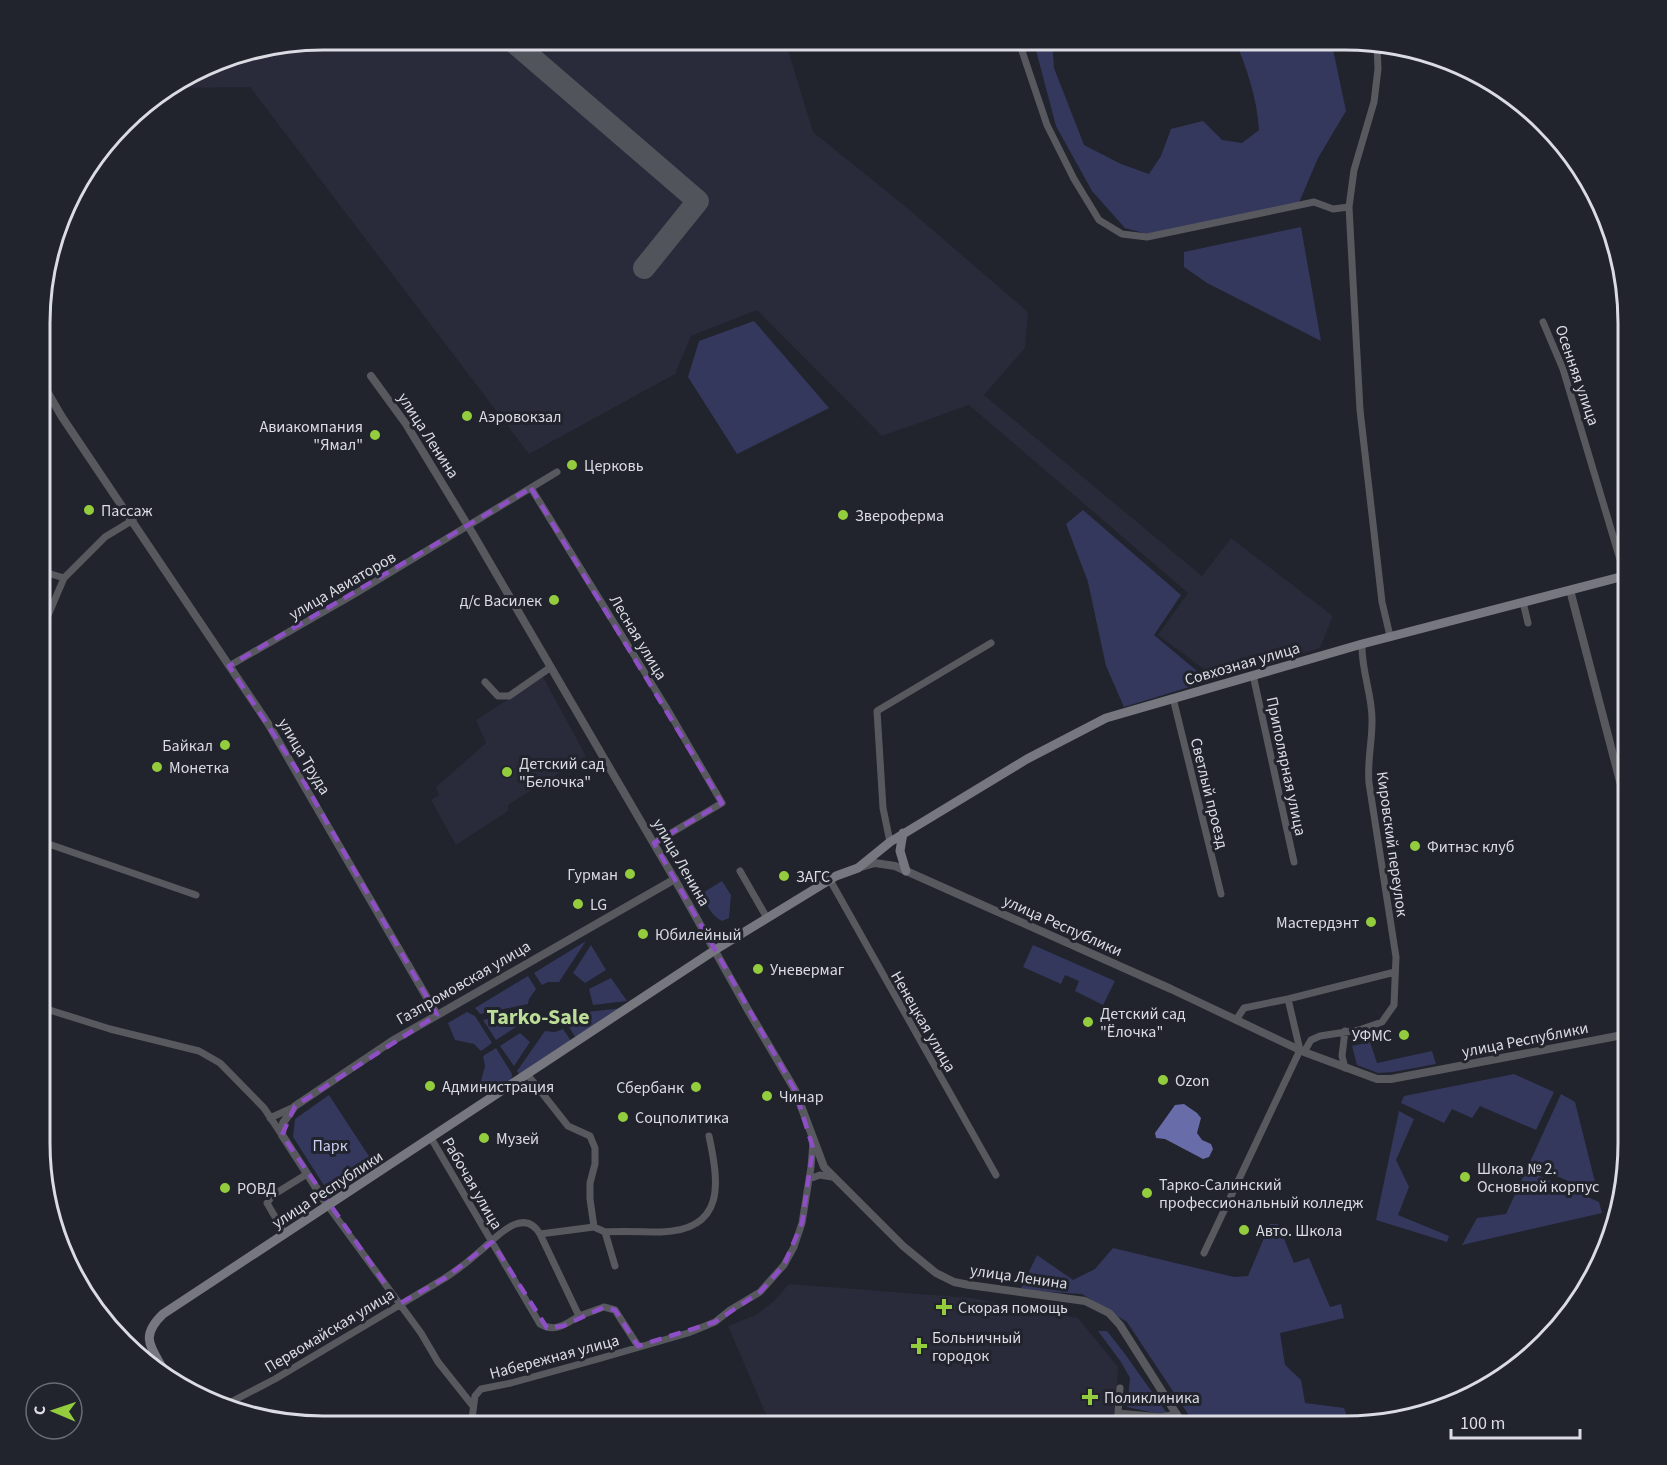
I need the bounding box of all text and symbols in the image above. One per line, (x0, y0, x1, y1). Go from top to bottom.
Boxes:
street label: Осенняя улица (1550, 322, 1605, 429)
street label: улица Ленина (392, 388, 464, 483)
place label: Аэровокзал (479, 406, 562, 428)
marker: Аэровокзал (460, 409, 474, 423)
place label: Авиакомпания "Ямал" (259, 416, 363, 456)
marker: Авиакомпания "Ямал" (368, 428, 382, 442)
place label: Церковь (584, 455, 644, 477)
marker: Церковь (565, 458, 579, 472)
place label: Пассаж (101, 500, 153, 522)
marker: Пассаж (82, 503, 96, 517)
place label: Звероферма (855, 505, 944, 527)
marker: Звероферма (836, 508, 850, 522)
street label: улица Авиаторов (285, 546, 400, 625)
place label: д/с Василек (460, 590, 542, 612)
street label: Лесная улица (604, 591, 672, 684)
marker: д/с Василек (547, 593, 561, 607)
street label: Совхозная улица (1182, 637, 1302, 691)
street label: Приполярная улица (1261, 695, 1312, 838)
street label: улица Труда (273, 714, 336, 799)
place label: Байкал (162, 735, 213, 757)
street label: Светлый проезд (1185, 736, 1234, 851)
marker: Байкал (218, 738, 232, 752)
place label: Детский сад "Белочка" (519, 753, 605, 793)
place label: Монетка (169, 757, 229, 779)
marker: Монетка (150, 760, 164, 774)
marker: Детский сад "Белочка" (500, 765, 514, 779)
street label: Кировский переулок (1371, 770, 1413, 918)
street label: улица Ленина (647, 814, 715, 911)
place label: Фитнэс клуб (1427, 836, 1515, 858)
marker: Фитнэс клуб (1408, 839, 1422, 853)
place label: Гурман (567, 864, 618, 886)
place label: ЗАГС (796, 866, 830, 888)
marker: Гурман (623, 867, 637, 881)
marker: ЗАГС (777, 869, 791, 883)
street label: улица Республики (999, 890, 1126, 962)
place label: LG (590, 894, 607, 916)
marker: LG (571, 897, 585, 911)
place label: Мастердэнт (1276, 912, 1359, 934)
marker: Мастердэнт (1364, 915, 1378, 929)
place label: Юбилейный (655, 924, 742, 946)
marker: Юбилейный (636, 927, 650, 941)
street label: Газпромовская улица (392, 935, 535, 1030)
place label: Уневермаг (770, 959, 845, 981)
marker: Уневермаг (751, 962, 765, 976)
street label: Ненецкая улица (885, 967, 961, 1076)
district label: Tarko-Sale (486, 1001, 590, 1033)
place label: Детский сад "Ёлочка" (1100, 1003, 1186, 1043)
marker: Детский сад "Ёлочка" (1081, 1015, 1095, 1029)
street label: улица Республики (1460, 1017, 1590, 1063)
place label: УФМС (1352, 1025, 1392, 1047)
marker: УФМС (1397, 1028, 1411, 1042)
place label: Ozon (1175, 1070, 1210, 1092)
marker: Ozon (1156, 1073, 1170, 1087)
place label: Администрация (442, 1076, 554, 1098)
place label: Сбербанк (616, 1077, 684, 1099)
marker: Администрация (423, 1079, 437, 1093)
marker: Сбербанк (689, 1080, 703, 1094)
place label: Чинар (779, 1086, 824, 1108)
marker: Чинар (760, 1089, 774, 1103)
place label: Соцполитика (635, 1107, 729, 1129)
marker: Соцполитика (616, 1110, 630, 1124)
place label: Музей (496, 1128, 539, 1150)
marker: Музей (477, 1131, 491, 1145)
street label: Рабочая улица (437, 1133, 508, 1234)
park label: Парк (312, 1135, 348, 1157)
street label: улица Республики (268, 1146, 387, 1234)
place label: Школа № 2. Основной корпус (1477, 1158, 1599, 1198)
marker: Школа № 2. Основной корпус (1458, 1170, 1472, 1184)
place label: Тарко-Салинский профессиональный колледж (1159, 1174, 1363, 1214)
place label: РОВД (237, 1178, 276, 1200)
marker: РОВД (218, 1181, 232, 1195)
marker: Тарко-Салинский профессиональный колледж (1140, 1186, 1154, 1200)
place label: Авто. Школа (1256, 1220, 1342, 1242)
marker: Авто. Школа (1237, 1223, 1251, 1237)
street label: улица Ленина (969, 1259, 1069, 1295)
street label: Первомайская улица (261, 1283, 398, 1378)
place label: Скорая помощь (958, 1297, 1068, 1319)
marker: Скорая помощь (935, 1298, 953, 1316)
place label: Больничный городок (932, 1327, 1021, 1367)
street label: Набережная улица (487, 1329, 622, 1385)
marker: Больничный городок (910, 1337, 928, 1355)
north arrow (24, 1381, 84, 1441)
place label: Поликлиника (1104, 1387, 1200, 1409)
marker: Поликлиника (1081, 1388, 1099, 1406)
scale bar (1451, 1402, 1580, 1440)
text: С (29, 1405, 51, 1416)
text: 100 m (1460, 1411, 1505, 1436)

